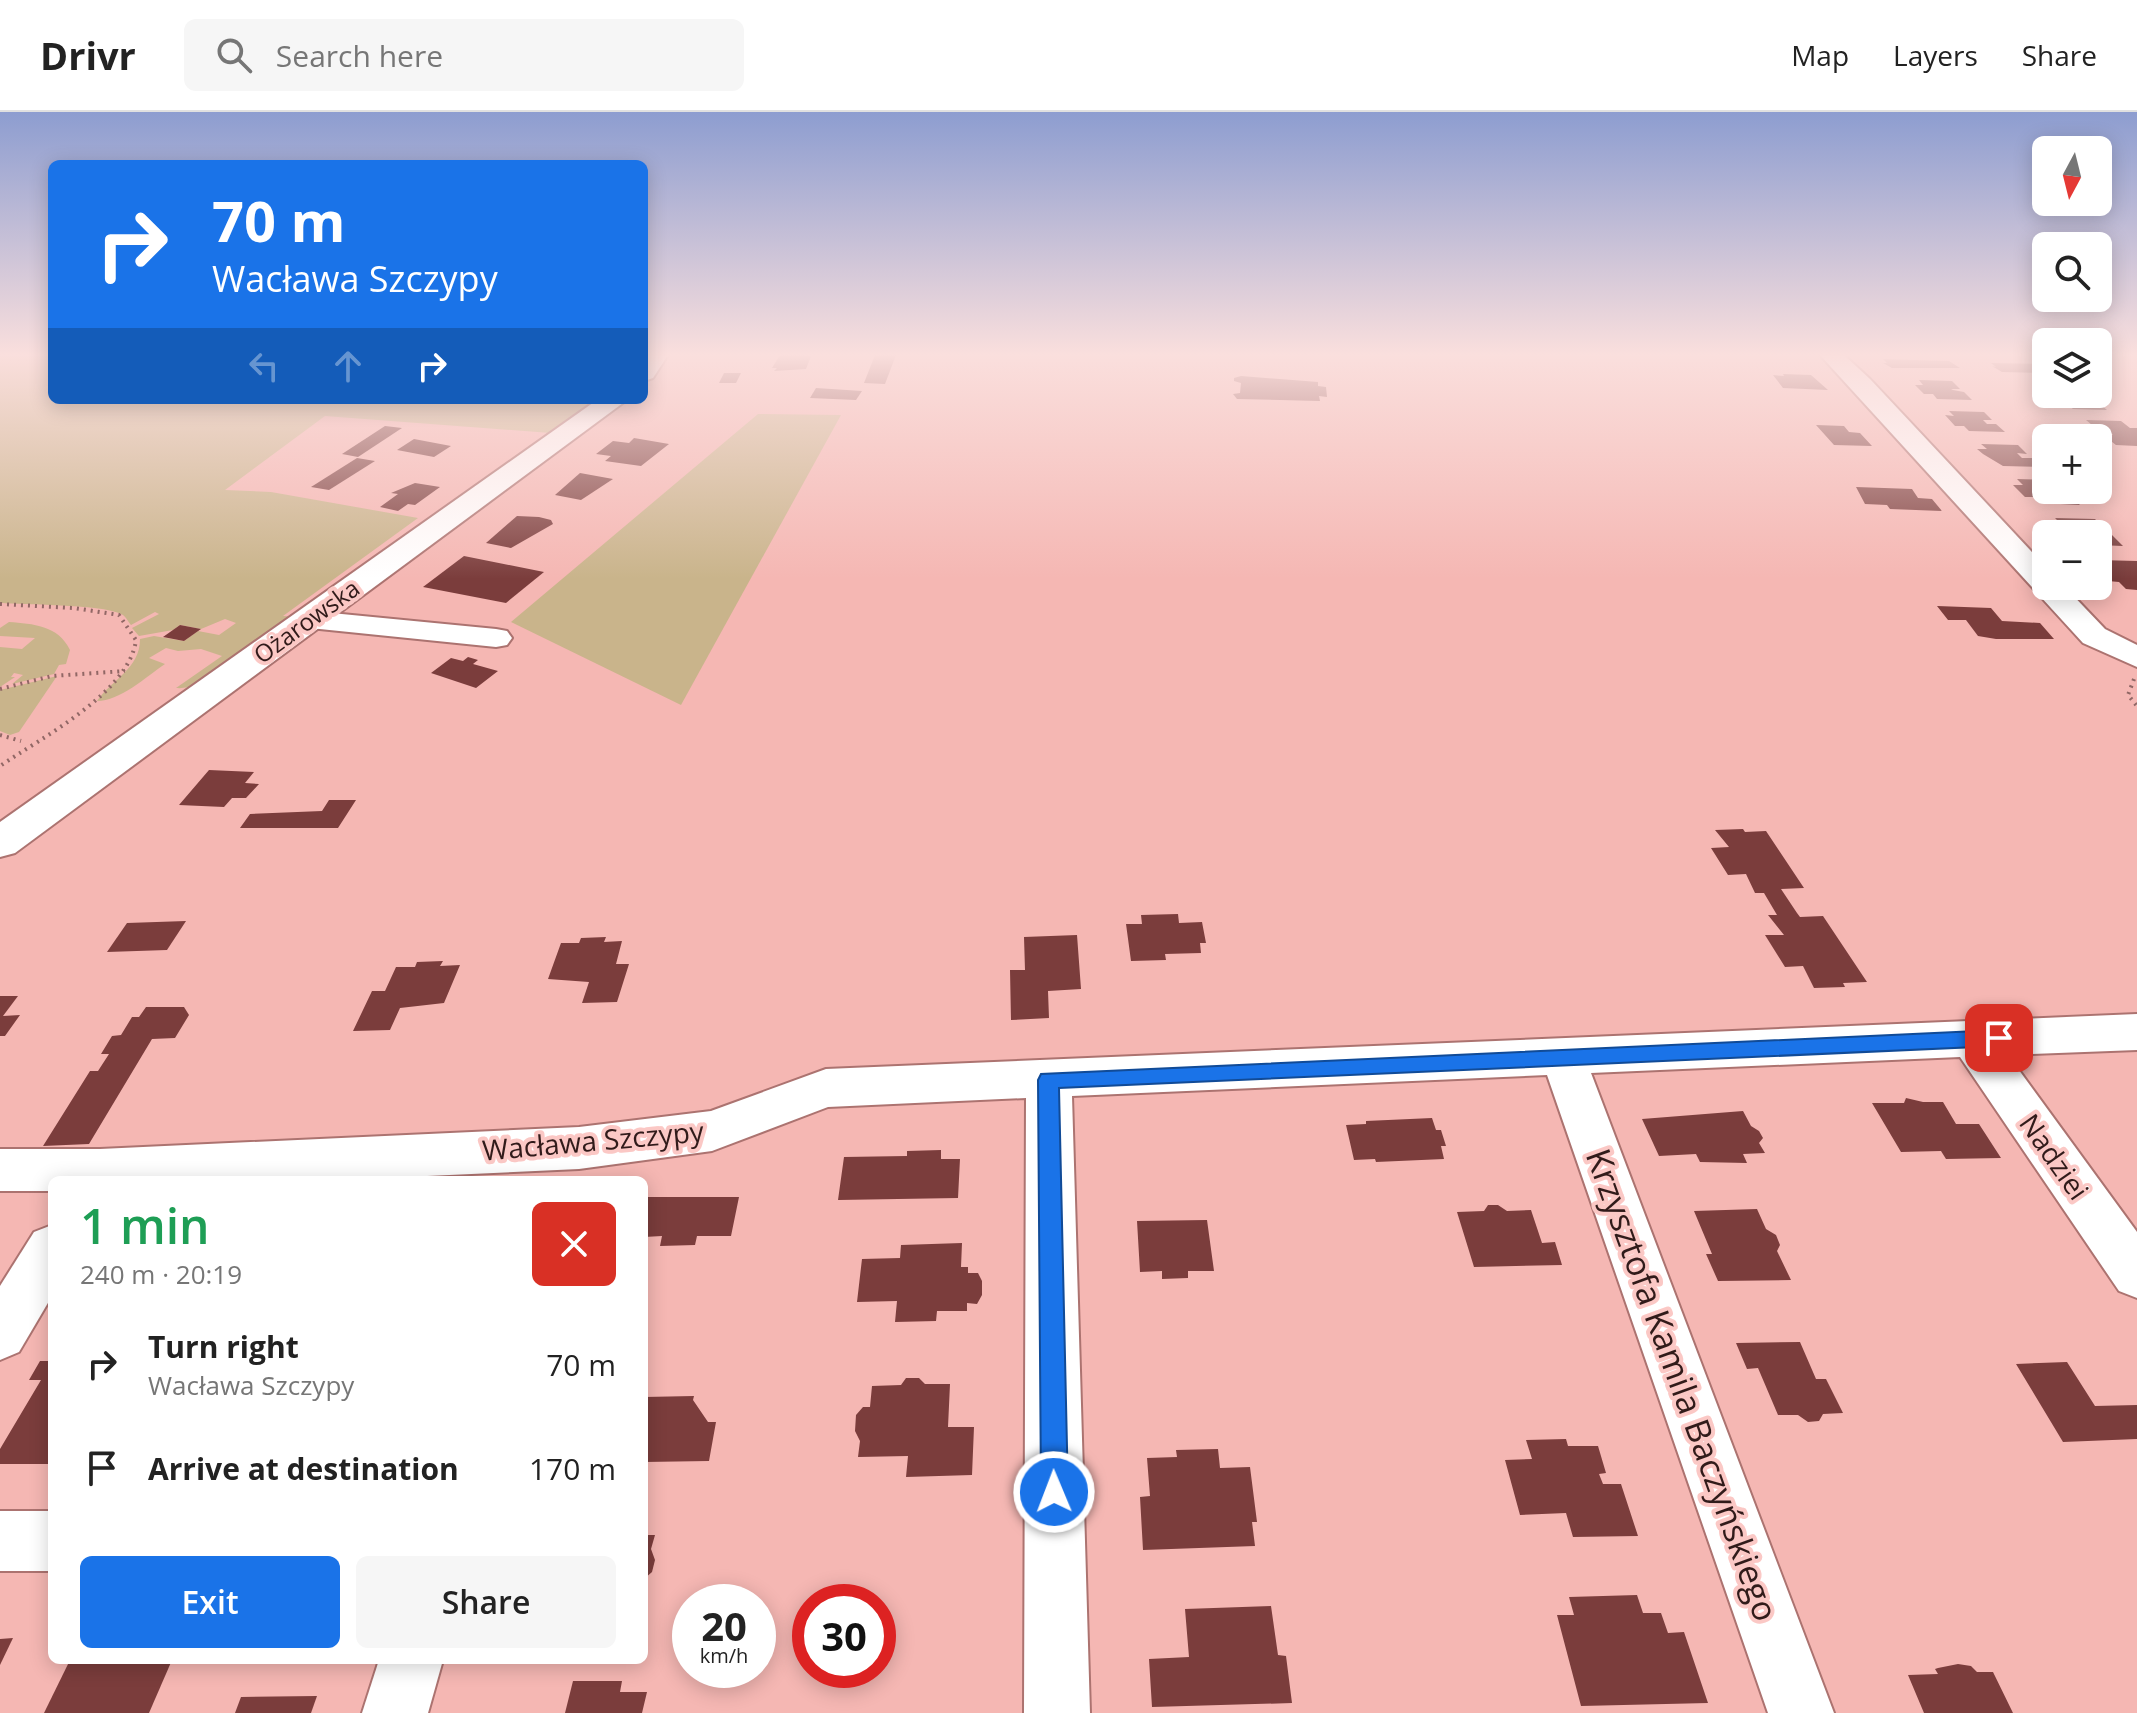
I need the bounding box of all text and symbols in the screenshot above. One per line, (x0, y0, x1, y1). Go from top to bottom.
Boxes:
search box (184, 19, 744, 91)
text: Drivr (40, 29, 136, 81)
icon: search (212, 33, 256, 77)
text: Search here (276, 35, 443, 76)
text: Map (1791, 36, 1849, 74)
text: Layers (1893, 36, 1978, 74)
text: Share (2022, 36, 2097, 74)
north arrow (2032, 136, 2112, 216)
map controls (2032, 136, 2112, 600)
text: 70 m (212, 182, 346, 258)
icon: right (80, 192, 184, 296)
button: search (2032, 232, 2112, 312)
text: Wacława Szczypy (212, 254, 498, 303)
button: layers (2032, 328, 2112, 408)
icon: left (242, 344, 286, 388)
icon: ahead (326, 344, 370, 388)
icon: right (410, 344, 454, 388)
button: + (2032, 424, 2112, 504)
button: − (2032, 520, 2112, 600)
street label: Ożarowska (246, 571, 366, 670)
pin (1965, 1004, 2033, 1072)
icon: arrive (1977, 1016, 2021, 1060)
street label: Nadziei (2012, 1106, 2098, 1207)
street label: Wacława Szczypy (481, 1111, 706, 1169)
street label: Krzysztofa Kamila Baczyńskiego (1576, 1142, 1790, 1627)
text: 1 min (80, 1193, 210, 1258)
button: close (532, 1202, 616, 1286)
text: 240 m · 20:19 (80, 1256, 242, 1292)
text: Turn right (148, 1326, 299, 1367)
icon: right (80, 1342, 124, 1386)
text: 70 m (546, 1344, 616, 1385)
text: Wacława Szczypy (148, 1367, 354, 1403)
icon: arrive (80, 1446, 124, 1490)
text: Arrive at destination (148, 1448, 459, 1489)
text: 170 m (529, 1448, 616, 1489)
position arrow (1012, 1450, 1096, 1534)
button: Exit (80, 1556, 340, 1648)
button: Share (356, 1556, 616, 1648)
speed limit sign: 30 (792, 1584, 896, 1688)
text: 20 (701, 1598, 747, 1653)
text: km/h (700, 1642, 748, 1669)

